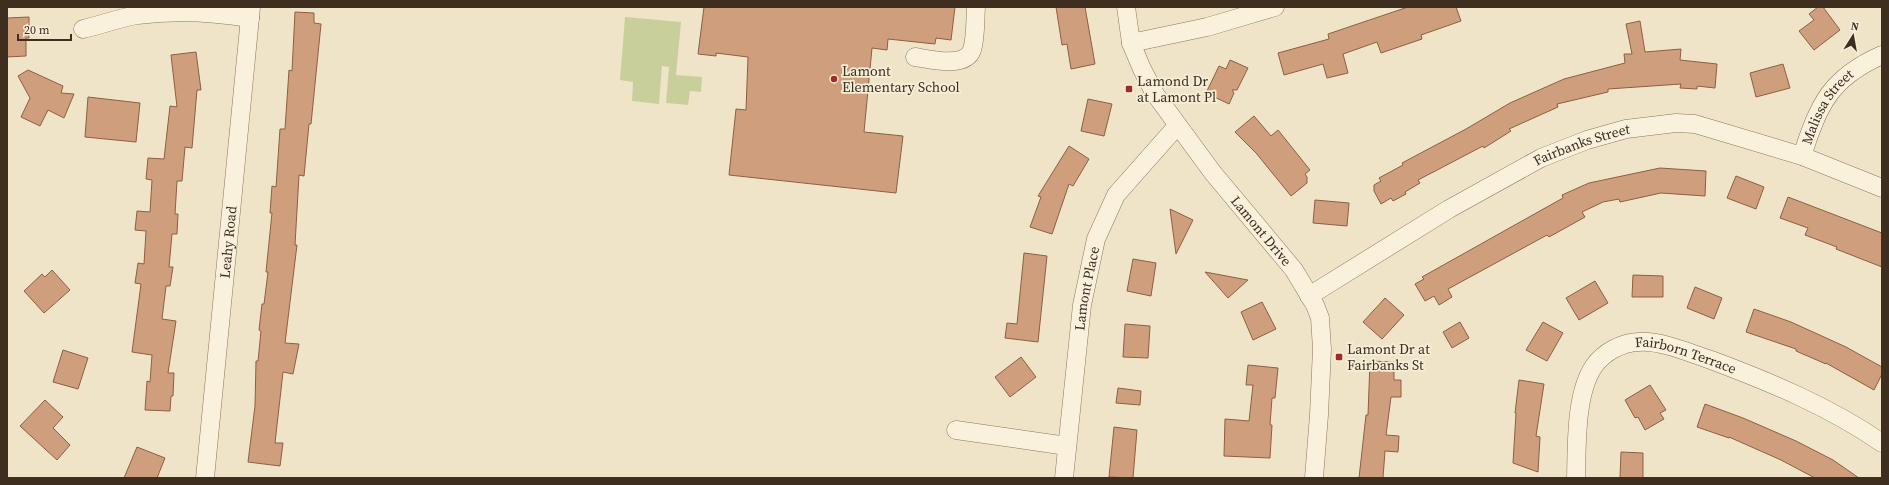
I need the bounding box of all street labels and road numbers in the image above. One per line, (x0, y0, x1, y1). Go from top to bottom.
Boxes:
street label: Malissa Street (1797, 64, 1858, 147)
street label: Fairbanks Street (1529, 119, 1631, 170)
street label: Lamont Drive (1226, 191, 1296, 270)
street label: Leahy Road (215, 205, 242, 279)
street label: Lamont Place (1069, 244, 1104, 332)
street label: Fairborn Terrace (1634, 332, 1739, 379)

